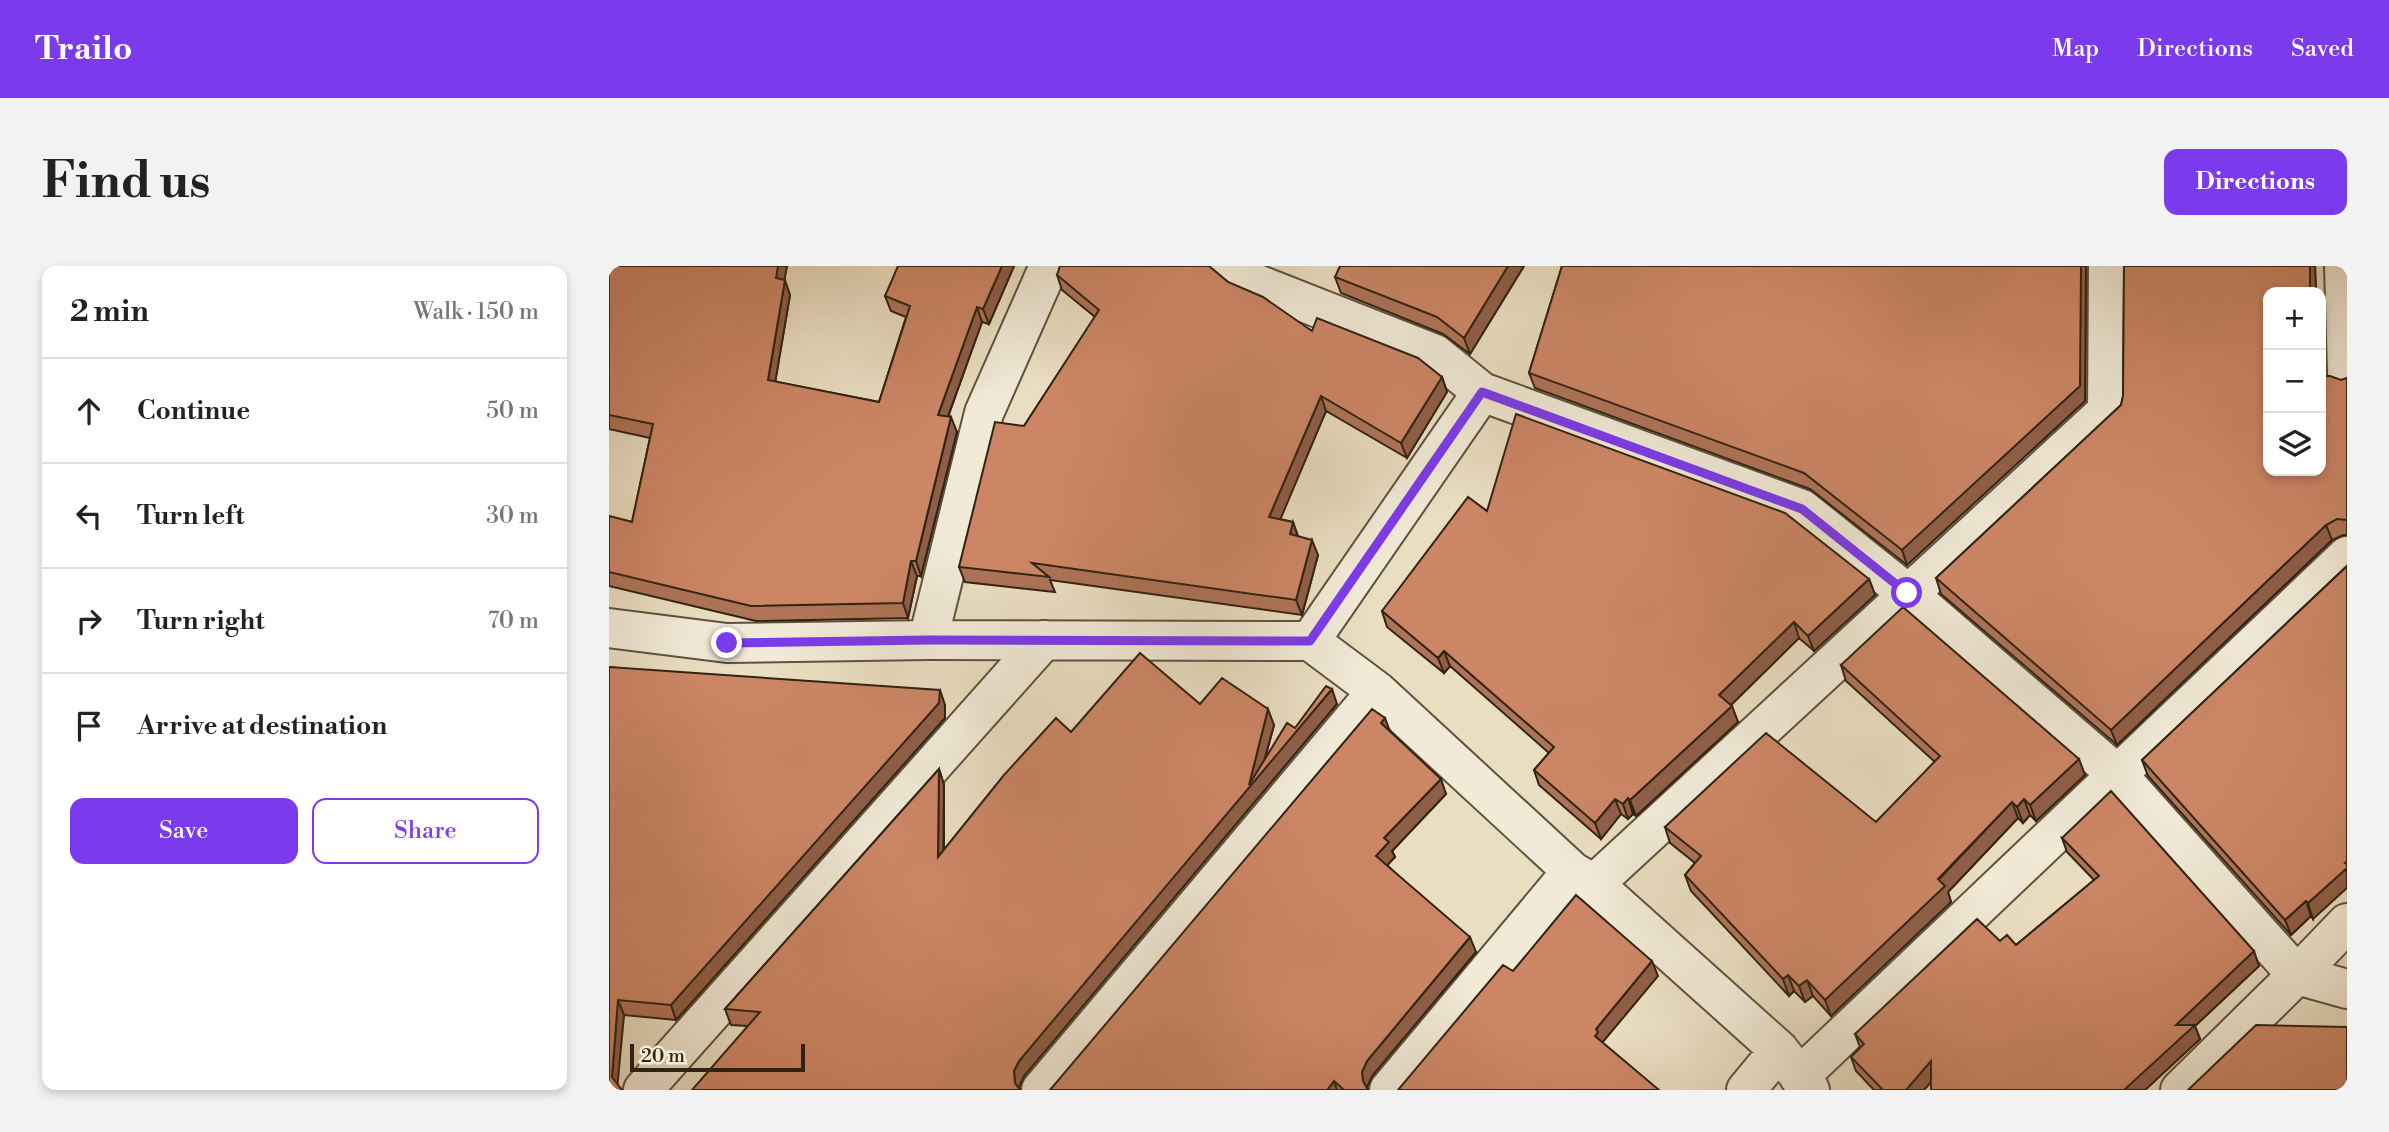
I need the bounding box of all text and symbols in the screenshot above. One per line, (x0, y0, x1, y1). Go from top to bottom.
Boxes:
text: Trailo (35, 29, 132, 70)
text: Map (2052, 34, 2099, 64)
text: Directions (2137, 34, 2253, 64)
text: Saved (2291, 34, 2354, 64)
button: Directions (2164, 149, 2347, 215)
text: Find us (42, 152, 211, 213)
map controls (2263, 287, 2326, 476)
button: + (2263, 287, 2326, 350)
text: 2 min (70, 293, 149, 331)
text: Walk · 150 m (413, 298, 539, 326)
button: − (2263, 350, 2326, 413)
icon: ahead (70, 392, 108, 430)
text: Continue (137, 395, 250, 427)
text: 50 m (486, 397, 539, 425)
button: layers (2263, 413, 2326, 476)
icon: left (70, 497, 108, 535)
text: Turn left (137, 500, 245, 532)
text: 30 m (486, 502, 539, 530)
route start (1891, 577, 1922, 608)
icon: right (70, 602, 108, 640)
text: Turn right (137, 605, 265, 637)
text: 70 m (488, 607, 539, 635)
route end (711, 627, 742, 658)
icon: arrive (70, 707, 108, 745)
text: Arrive at destination (137, 710, 387, 742)
button: Save (70, 798, 298, 864)
button: Share (312, 798, 539, 864)
scale bar (630, 1041, 805, 1073)
text: 20 m (641, 1044, 685, 1068)

